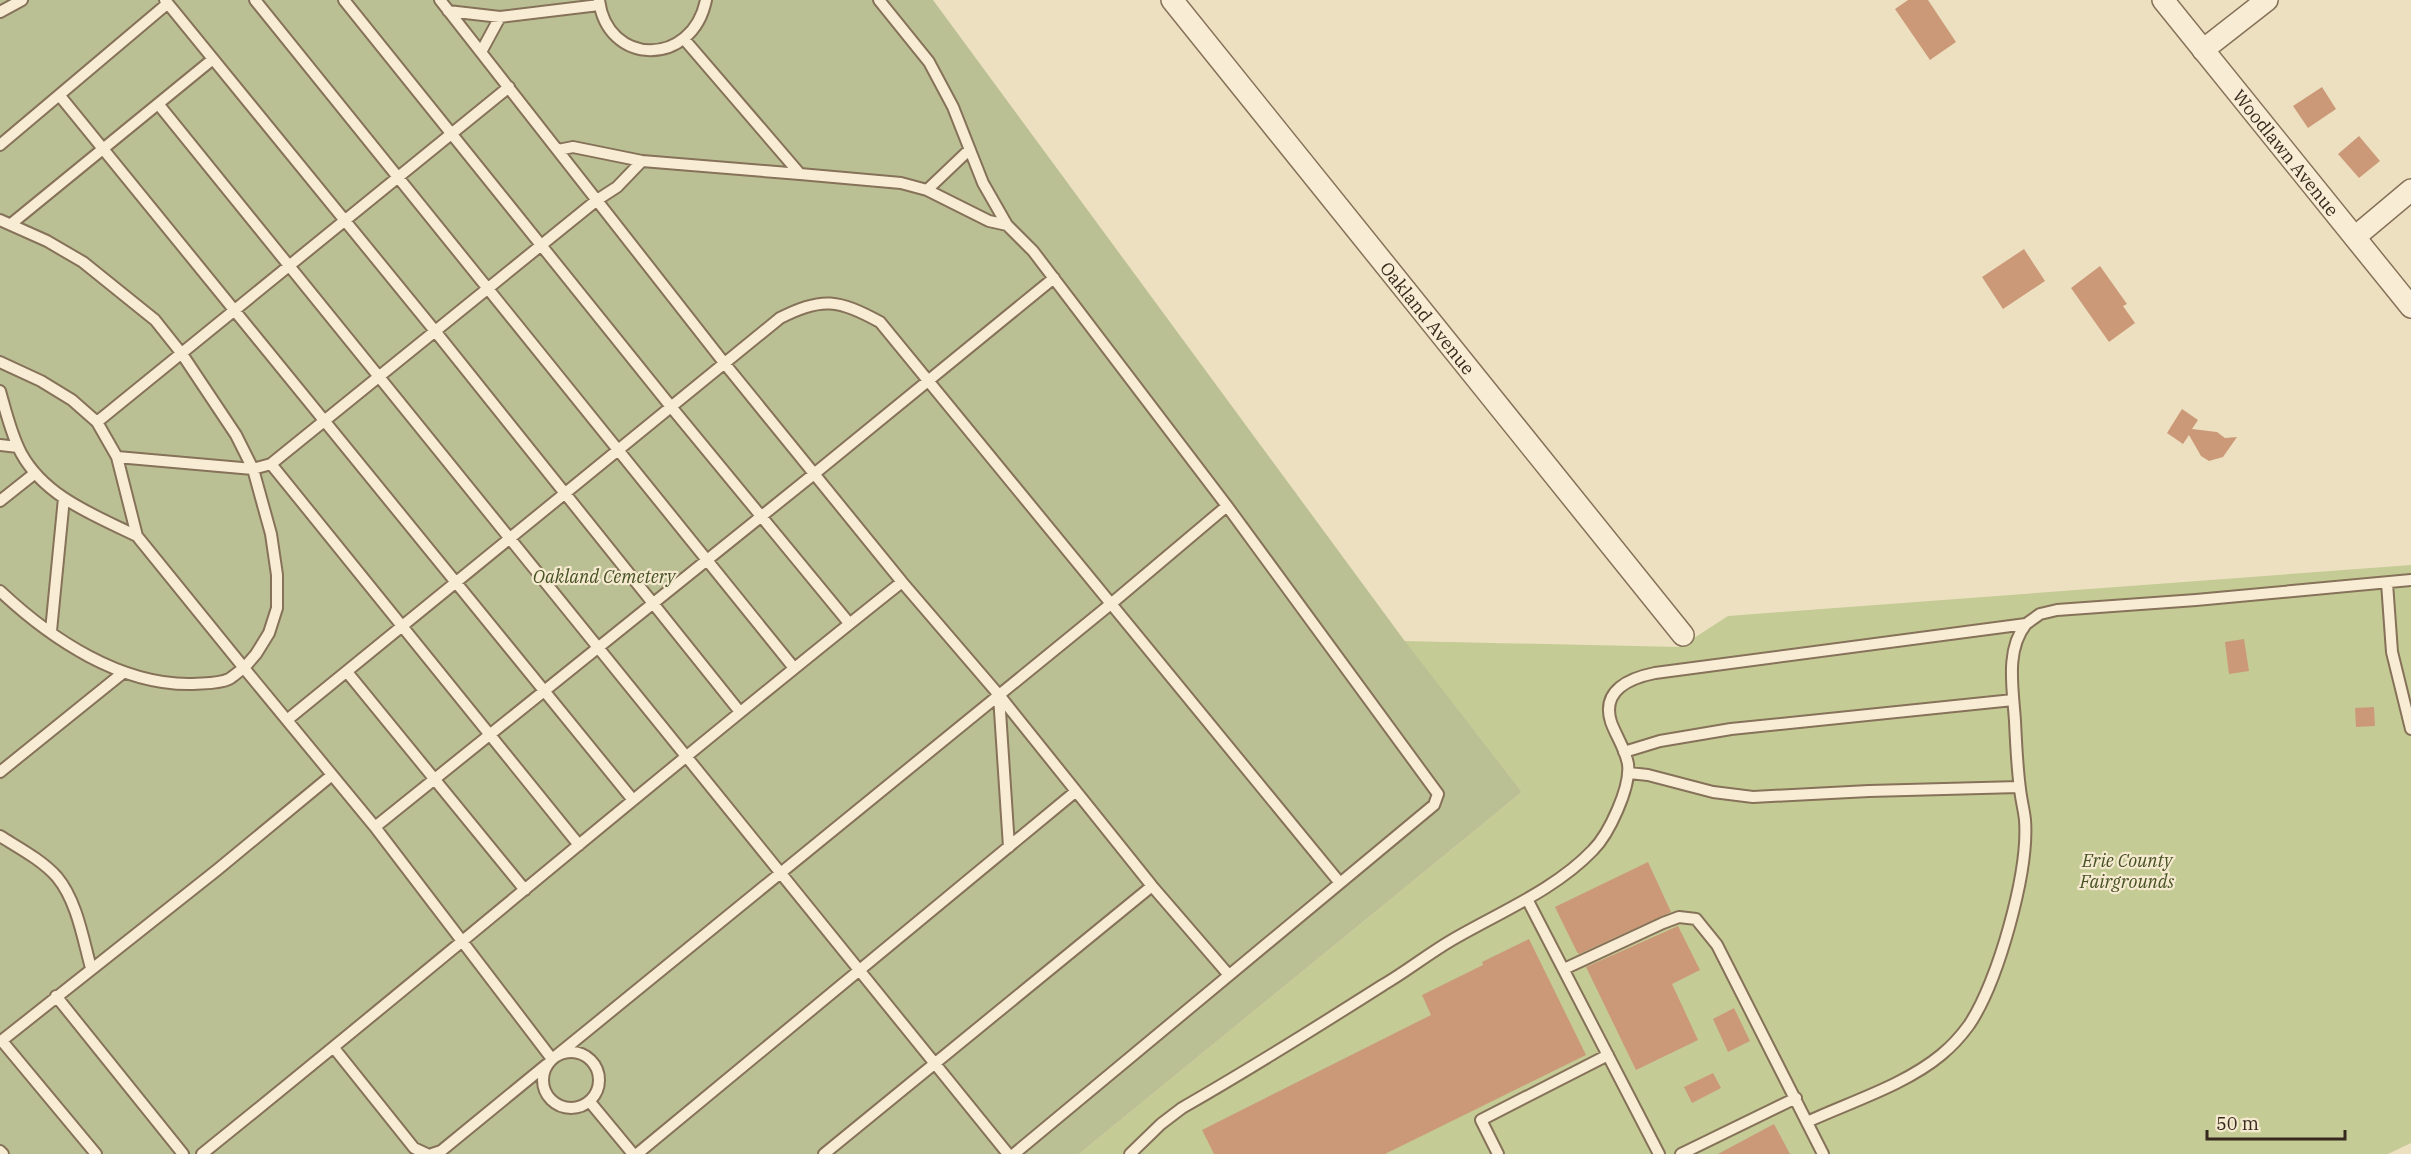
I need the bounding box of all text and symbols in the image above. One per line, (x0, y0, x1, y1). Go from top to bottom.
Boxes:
street label: Woodlawn Avenue (2228, 84, 2344, 221)
street label: Oakland Avenue (1375, 257, 1480, 379)
park label: Oakland Cemetery (533, 565, 677, 588)
park label: Erie County Fairgrounds (2079, 849, 2175, 893)
scale bar (2207, 1103, 2345, 1141)
text: 50 m (2216, 1112, 2259, 1135)

